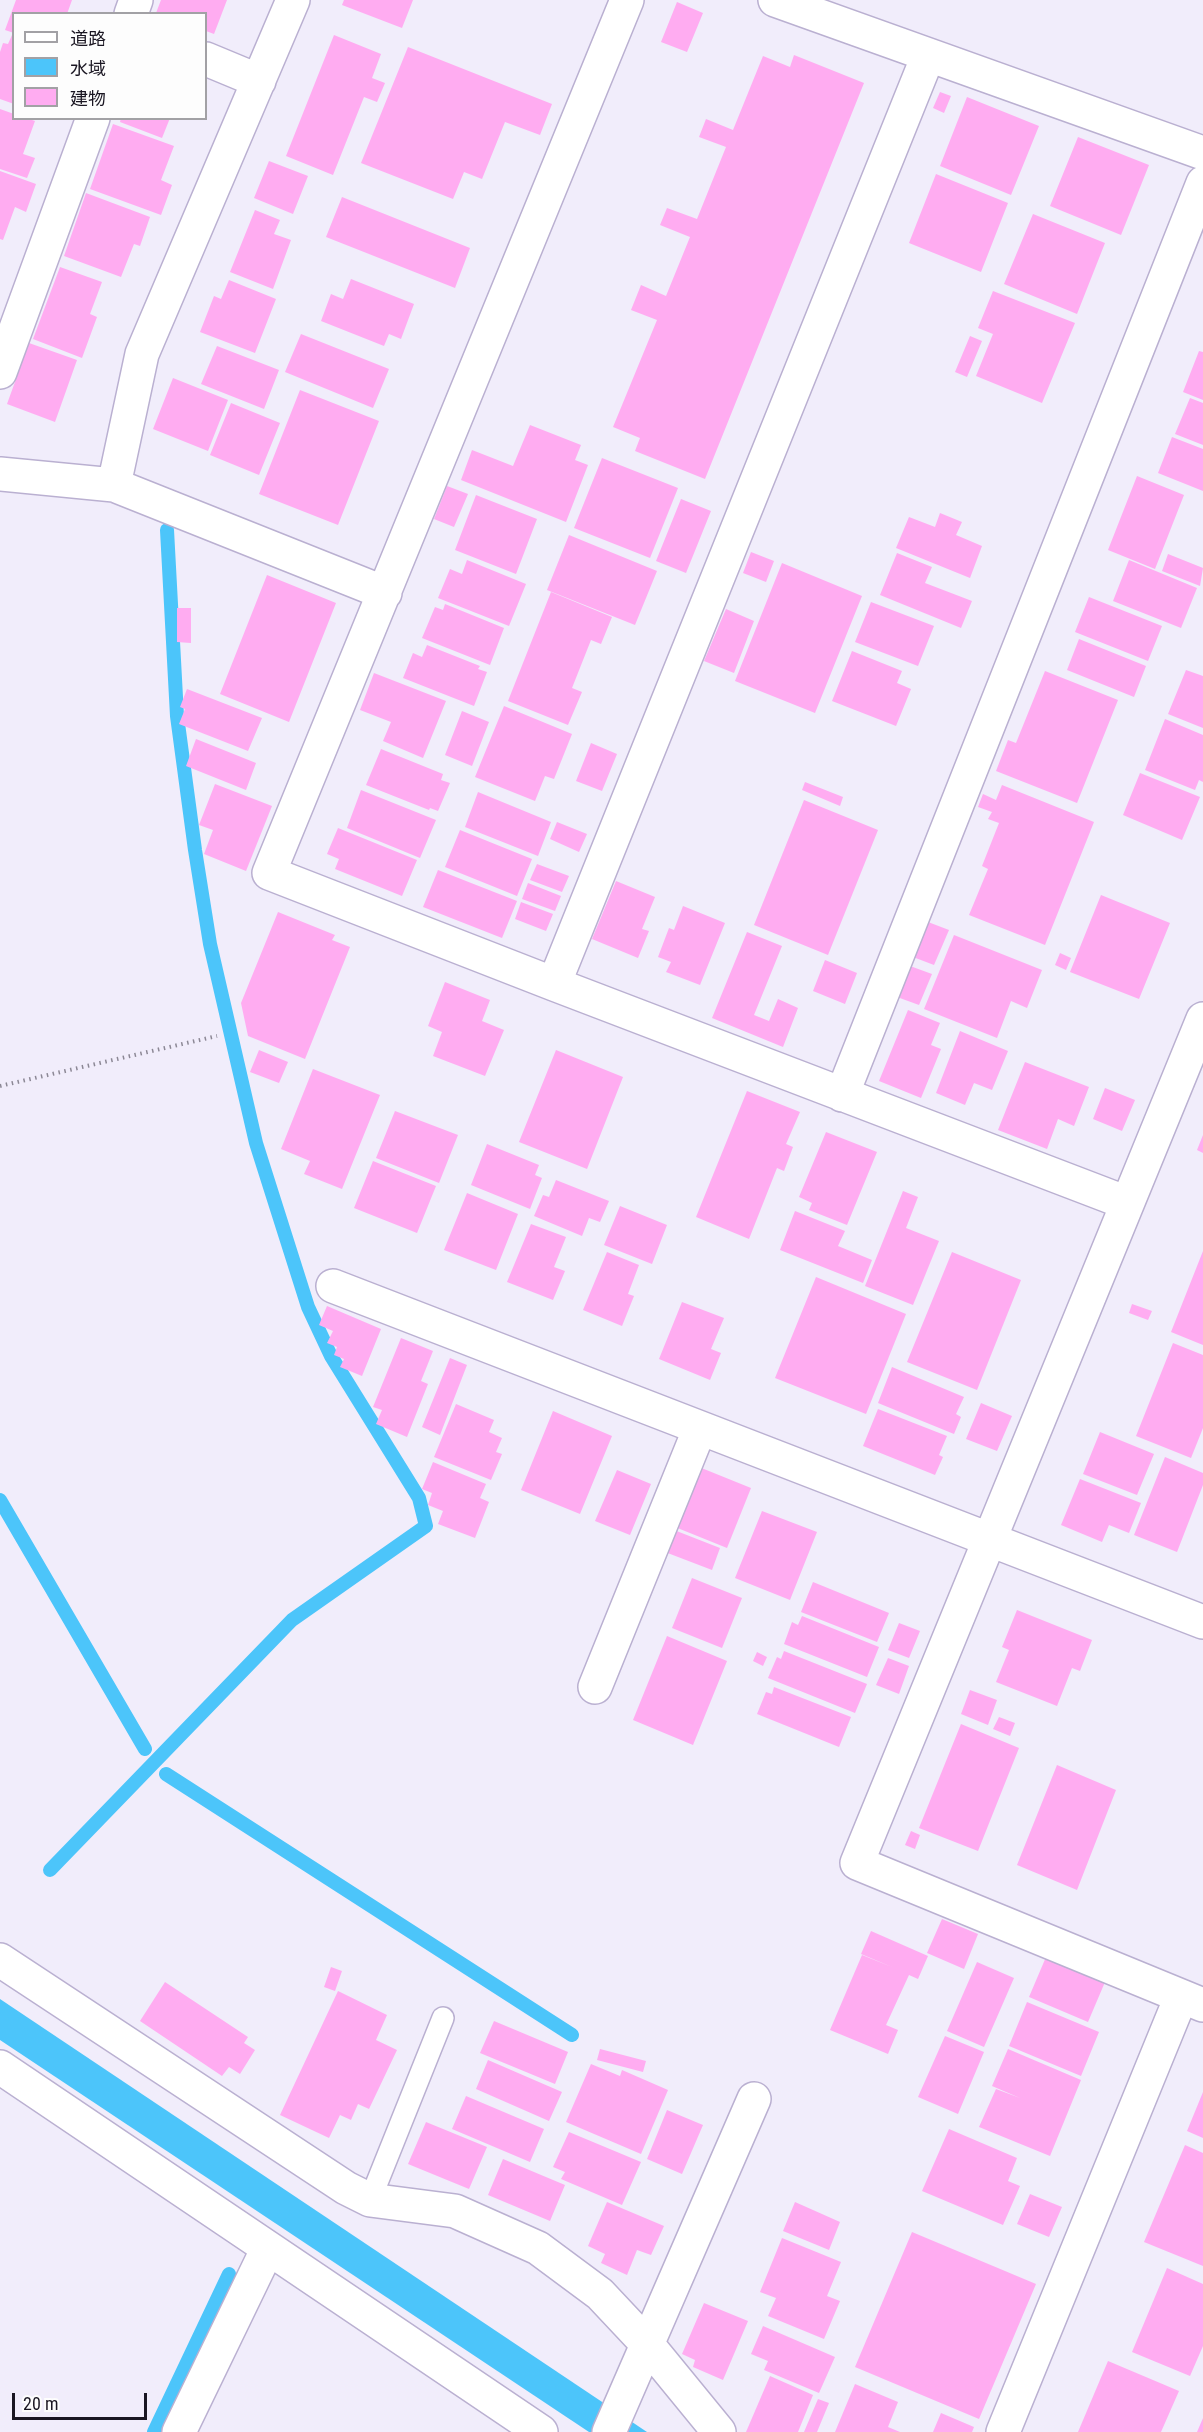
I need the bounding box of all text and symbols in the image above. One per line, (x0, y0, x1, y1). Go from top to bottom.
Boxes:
legend (12, 12, 207, 120)
text: 道路 (70, 28, 106, 49)
text: 水域 (70, 58, 106, 79)
text: 建物 (70, 88, 106, 109)
scale bar (15, 2381, 150, 2419)
text: 20 m (23, 2393, 58, 2414)

